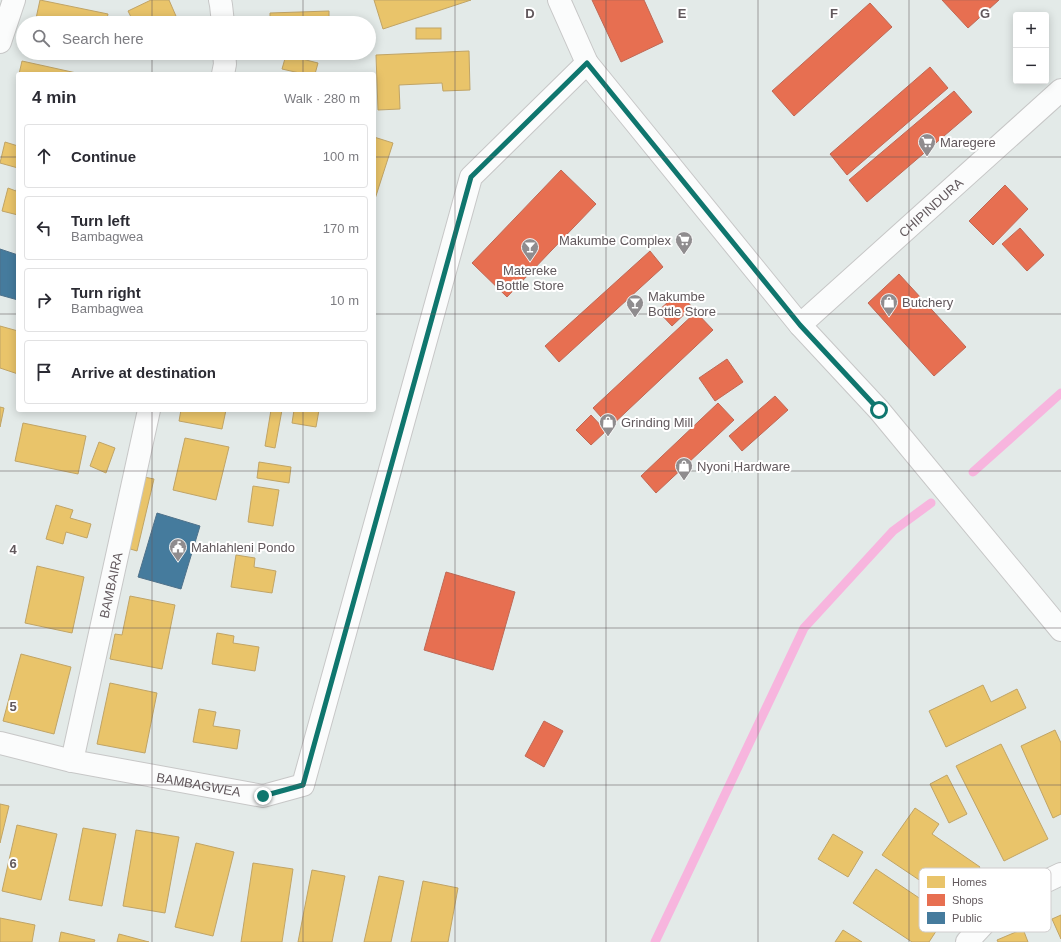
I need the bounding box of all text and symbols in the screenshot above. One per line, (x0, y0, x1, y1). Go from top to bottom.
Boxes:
text: D (525, 6, 535, 21)
text: E (678, 6, 687, 21)
text: F (830, 6, 838, 21)
text: G (980, 6, 990, 21)
map controls (1013, 12, 1049, 84)
button: + (1013, 12, 1049, 48)
search box (16, 16, 376, 60)
icon: search (30, 27, 52, 49)
text: Search here (62, 30, 144, 47)
button: − (1013, 48, 1049, 84)
text: 4 min (32, 88, 76, 107)
text: Walk · 280 m (284, 91, 360, 106)
supermarket icon: Maregere (917, 132, 937, 157)
place label: Maregere (940, 135, 996, 150)
icon: ahead (33, 145, 55, 167)
text: Continue (71, 148, 136, 165)
text: 100 m (323, 149, 359, 164)
street label: CHIPINDURA (896, 175, 966, 240)
text: Turn left (71, 212, 130, 229)
icon: left (33, 217, 55, 239)
text: 170 m (323, 221, 359, 236)
text: Bambagwea (71, 229, 143, 244)
supermarket icon: Makumbe Complex (674, 230, 694, 255)
place label: Makumbe Complex (559, 233, 671, 248)
bar icon: Matereke Bottle Store (520, 237, 540, 262)
place label: Matereke Bottle Store (496, 263, 564, 293)
text: Turn right (71, 284, 141, 301)
icon: right (33, 289, 55, 311)
place label: Makumbe Bottle Store (648, 289, 716, 319)
shop icon: Butchery (879, 292, 899, 317)
text: 10 m (330, 293, 359, 308)
bar icon: Makumbe Bottle Store (625, 293, 645, 318)
place label: Butchery (902, 295, 954, 310)
text: Bambagwea (71, 301, 143, 316)
icon: arrive (33, 361, 55, 383)
text: Arrive at destination (71, 364, 216, 381)
route start (870, 401, 888, 419)
shop icon: Grinding Mill (598, 412, 618, 437)
place label: Grinding Mill (621, 415, 693, 430)
shop icon: Nyoni Hardware (674, 456, 694, 481)
place label: Nyoni Hardware (697, 459, 790, 474)
public building icon: Mahlahleni Pondo (168, 537, 188, 562)
place label: Mahlahleni Pondo (191, 540, 295, 555)
text: 4 (9, 542, 17, 557)
street label: BAMBAIRA (97, 551, 126, 620)
text: 5 (9, 699, 17, 714)
street label: BAMBAGWEA (155, 770, 242, 800)
route end (254, 787, 272, 805)
text: 6 (9, 856, 17, 871)
legend (919, 868, 1051, 932)
text: Homes (952, 876, 987, 888)
text: Shops (952, 894, 984, 906)
text: Public (952, 912, 982, 924)

